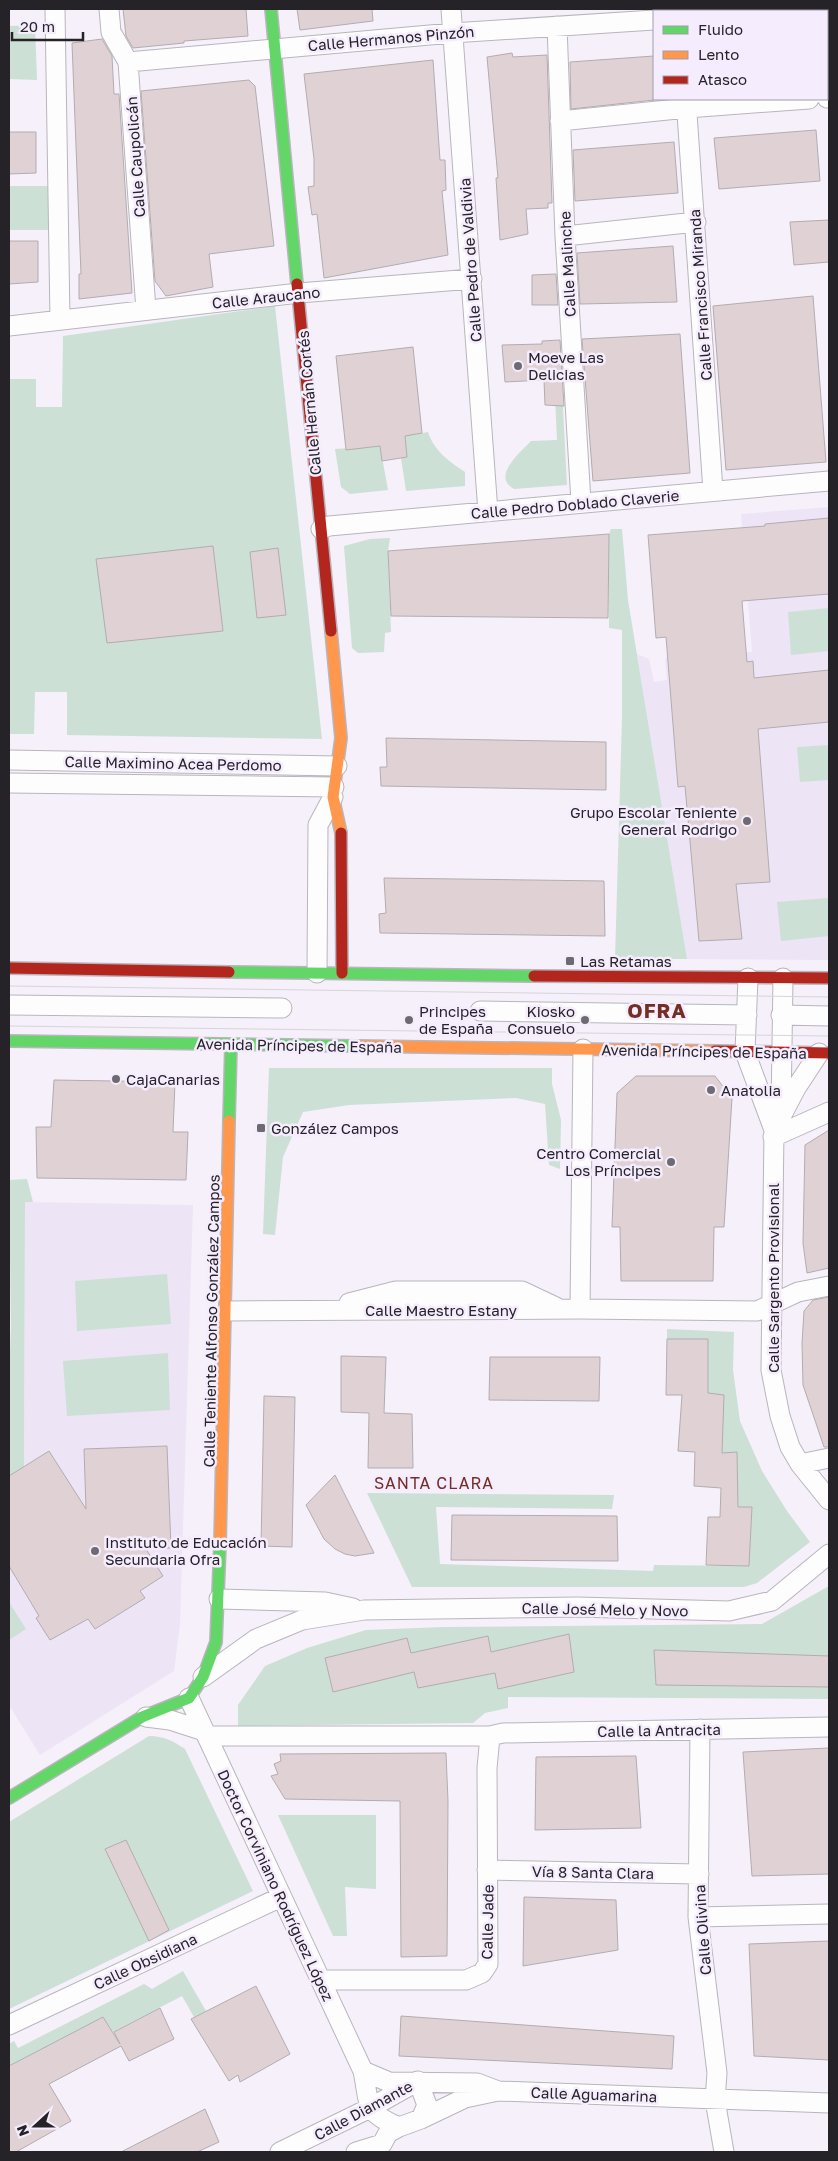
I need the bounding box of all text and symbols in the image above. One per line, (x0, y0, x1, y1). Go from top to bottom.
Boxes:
scale bar (12, 10, 84, 42)
legend (653, 10, 828, 100)
text: 20 m (20, 17, 55, 35)
text: Fluido (698, 20, 743, 38)
street label: Calle Hermanos Pinzón (307, 22, 475, 54)
text: Lento (698, 45, 739, 63)
text: Atasco (698, 70, 747, 88)
street label: Calle Caupolicán (122, 96, 148, 218)
street label: Calle Pedro de Valdivia (455, 177, 485, 343)
street label: Calle Francisco Miranda (685, 209, 715, 381)
street label: Calle Malinche (555, 210, 579, 317)
street label: Calle Araucano (211, 282, 321, 312)
street label: Calle Hernán Cortés (294, 330, 324, 476)
place label: Moeve Las Delicias (528, 348, 604, 383)
marker: Moeve Las Delicias (512, 360, 524, 372)
street label: Calle Pedro Doblado Claverie (470, 486, 680, 522)
street label: Calle Maximino Acea Perdomo (64, 752, 282, 774)
place label: Grupo Escolar Teniente General Rodrigo (570, 803, 737, 838)
marker: Grupo Escolar Teniente General Rodrigo (741, 815, 753, 827)
place label: Las Retamas (580, 952, 672, 970)
marker: Las Retamas (564, 955, 576, 967)
district label: OFRA (627, 998, 687, 1022)
place label: Principes de España (419, 1002, 493, 1037)
place label: Kiosko Consuelo (507, 1002, 575, 1037)
marker: Principes de España (403, 1014, 415, 1026)
marker: Kiosko Consuelo (579, 1014, 591, 1026)
street label: Avenida Príncipes de España (196, 1034, 402, 1056)
street label: Avenida Príncipes de España (601, 1040, 807, 1062)
place label: CajaCanarias (126, 1070, 220, 1088)
marker: CajaCanarias (110, 1073, 122, 1085)
place label: Anatolia (721, 1081, 781, 1099)
marker: Anatolia (705, 1084, 717, 1096)
place label: González Campos (271, 1119, 399, 1137)
marker: González Campos (255, 1122, 267, 1134)
place label: Centro Comercial Los Príncipes (536, 1144, 661, 1179)
marker: Centro Comercial Los Príncipes (665, 1156, 677, 1168)
street label: Calle Teniente Alfonso González Campos (199, 1174, 223, 1468)
street label: Calle Sargento Provisional (764, 1183, 782, 1373)
street label: Calle Maestro Estany (365, 1301, 518, 1319)
district label: SANTA CLARA (374, 1473, 494, 1493)
place label: Instituto de Educación Secundaria Ofra (105, 1533, 267, 1568)
marker: Instituto de Educación Secundaria Ofra (89, 1545, 101, 1557)
street label: Calle José Melo y Novo (522, 1599, 688, 1619)
street label: Calle la Antracita (597, 1720, 721, 1740)
street label: Doctor Corviniano Rodríguez López (214, 1766, 338, 2004)
street label: Vía 8 Santa Clara (532, 1862, 654, 1882)
street label: Calle Jade (477, 1884, 497, 1960)
street label: Calle Olivina (690, 1884, 714, 1976)
street label: Calle Obsidiana (90, 1929, 200, 1993)
street label: Calle Diamante (311, 2076, 416, 2144)
street label: Calle Aguamarina (530, 2083, 658, 2105)
north arrow (10, 2101, 60, 2151)
text: N (13, 2123, 32, 2139)

